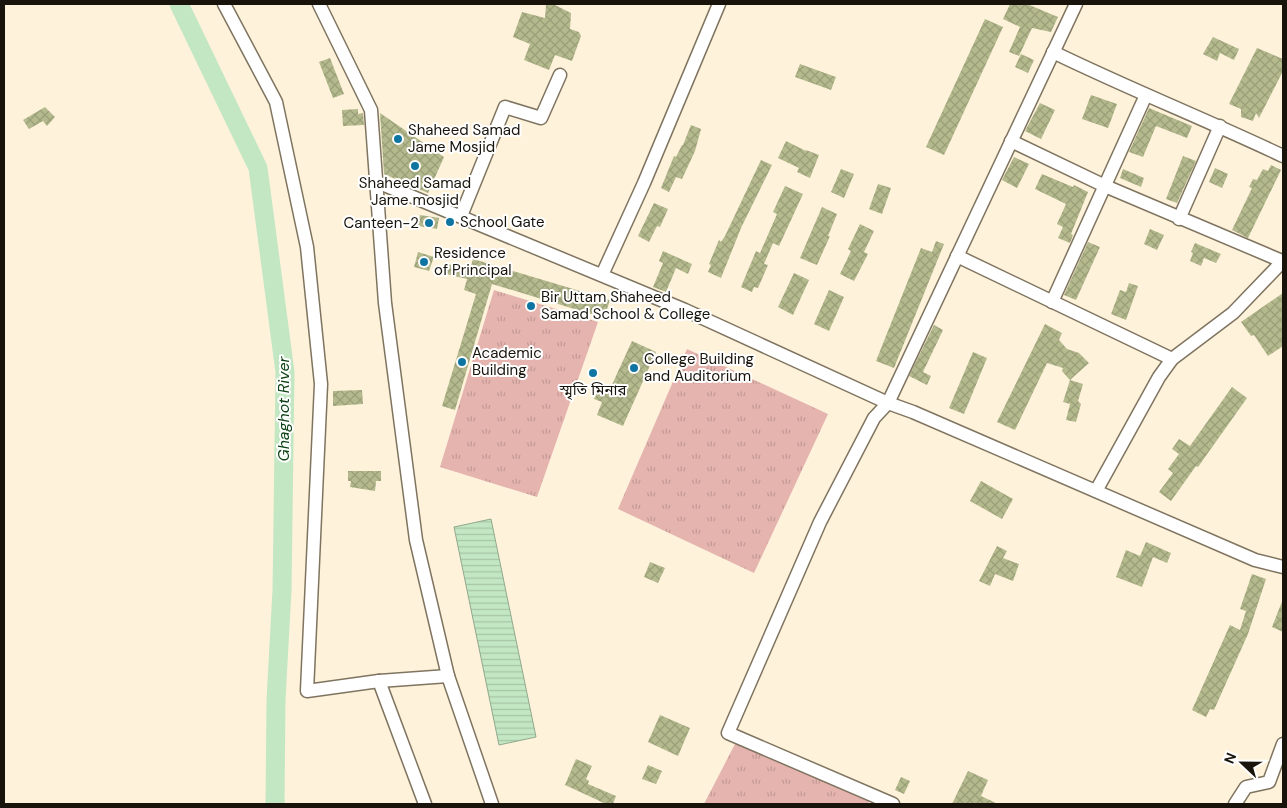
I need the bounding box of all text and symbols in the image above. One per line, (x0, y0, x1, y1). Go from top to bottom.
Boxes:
place label: Shaheed Samad Jame Mosjid (408, 120, 520, 157)
marker: Shaheed Samad Jame Mosjid (392, 133, 404, 145)
marker: Shaheed Samad Jame mosjid (409, 160, 421, 172)
place label: Shaheed Samad Jame mosjid (359, 173, 471, 210)
place label: School Gate (460, 212, 545, 232)
place label: Canteen-2 (343, 213, 419, 233)
marker: School Gate (444, 216, 456, 228)
marker: Canteen-2 (423, 217, 435, 229)
place label: Residence of Principal (434, 243, 512, 280)
marker: Residence of Principal (418, 256, 430, 268)
place label: Bir Uttam Shaheed Samad School & College (541, 287, 710, 324)
marker: Bir Uttam Shaheed Samad School & College (525, 300, 537, 312)
place label: Academic Building (472, 343, 542, 380)
place label: College Building and Auditorium (644, 349, 754, 386)
water label: Ghaghot River (273, 355, 294, 462)
marker: Academic Building (456, 356, 468, 368)
marker: College Building and Auditorium (628, 362, 640, 374)
marker: স্মৃতি মিনার (587, 367, 599, 379)
place label: স্মৃতি মিনার (559, 380, 627, 400)
north arrow (1217, 738, 1267, 788)
text: N (1220, 750, 1240, 766)

